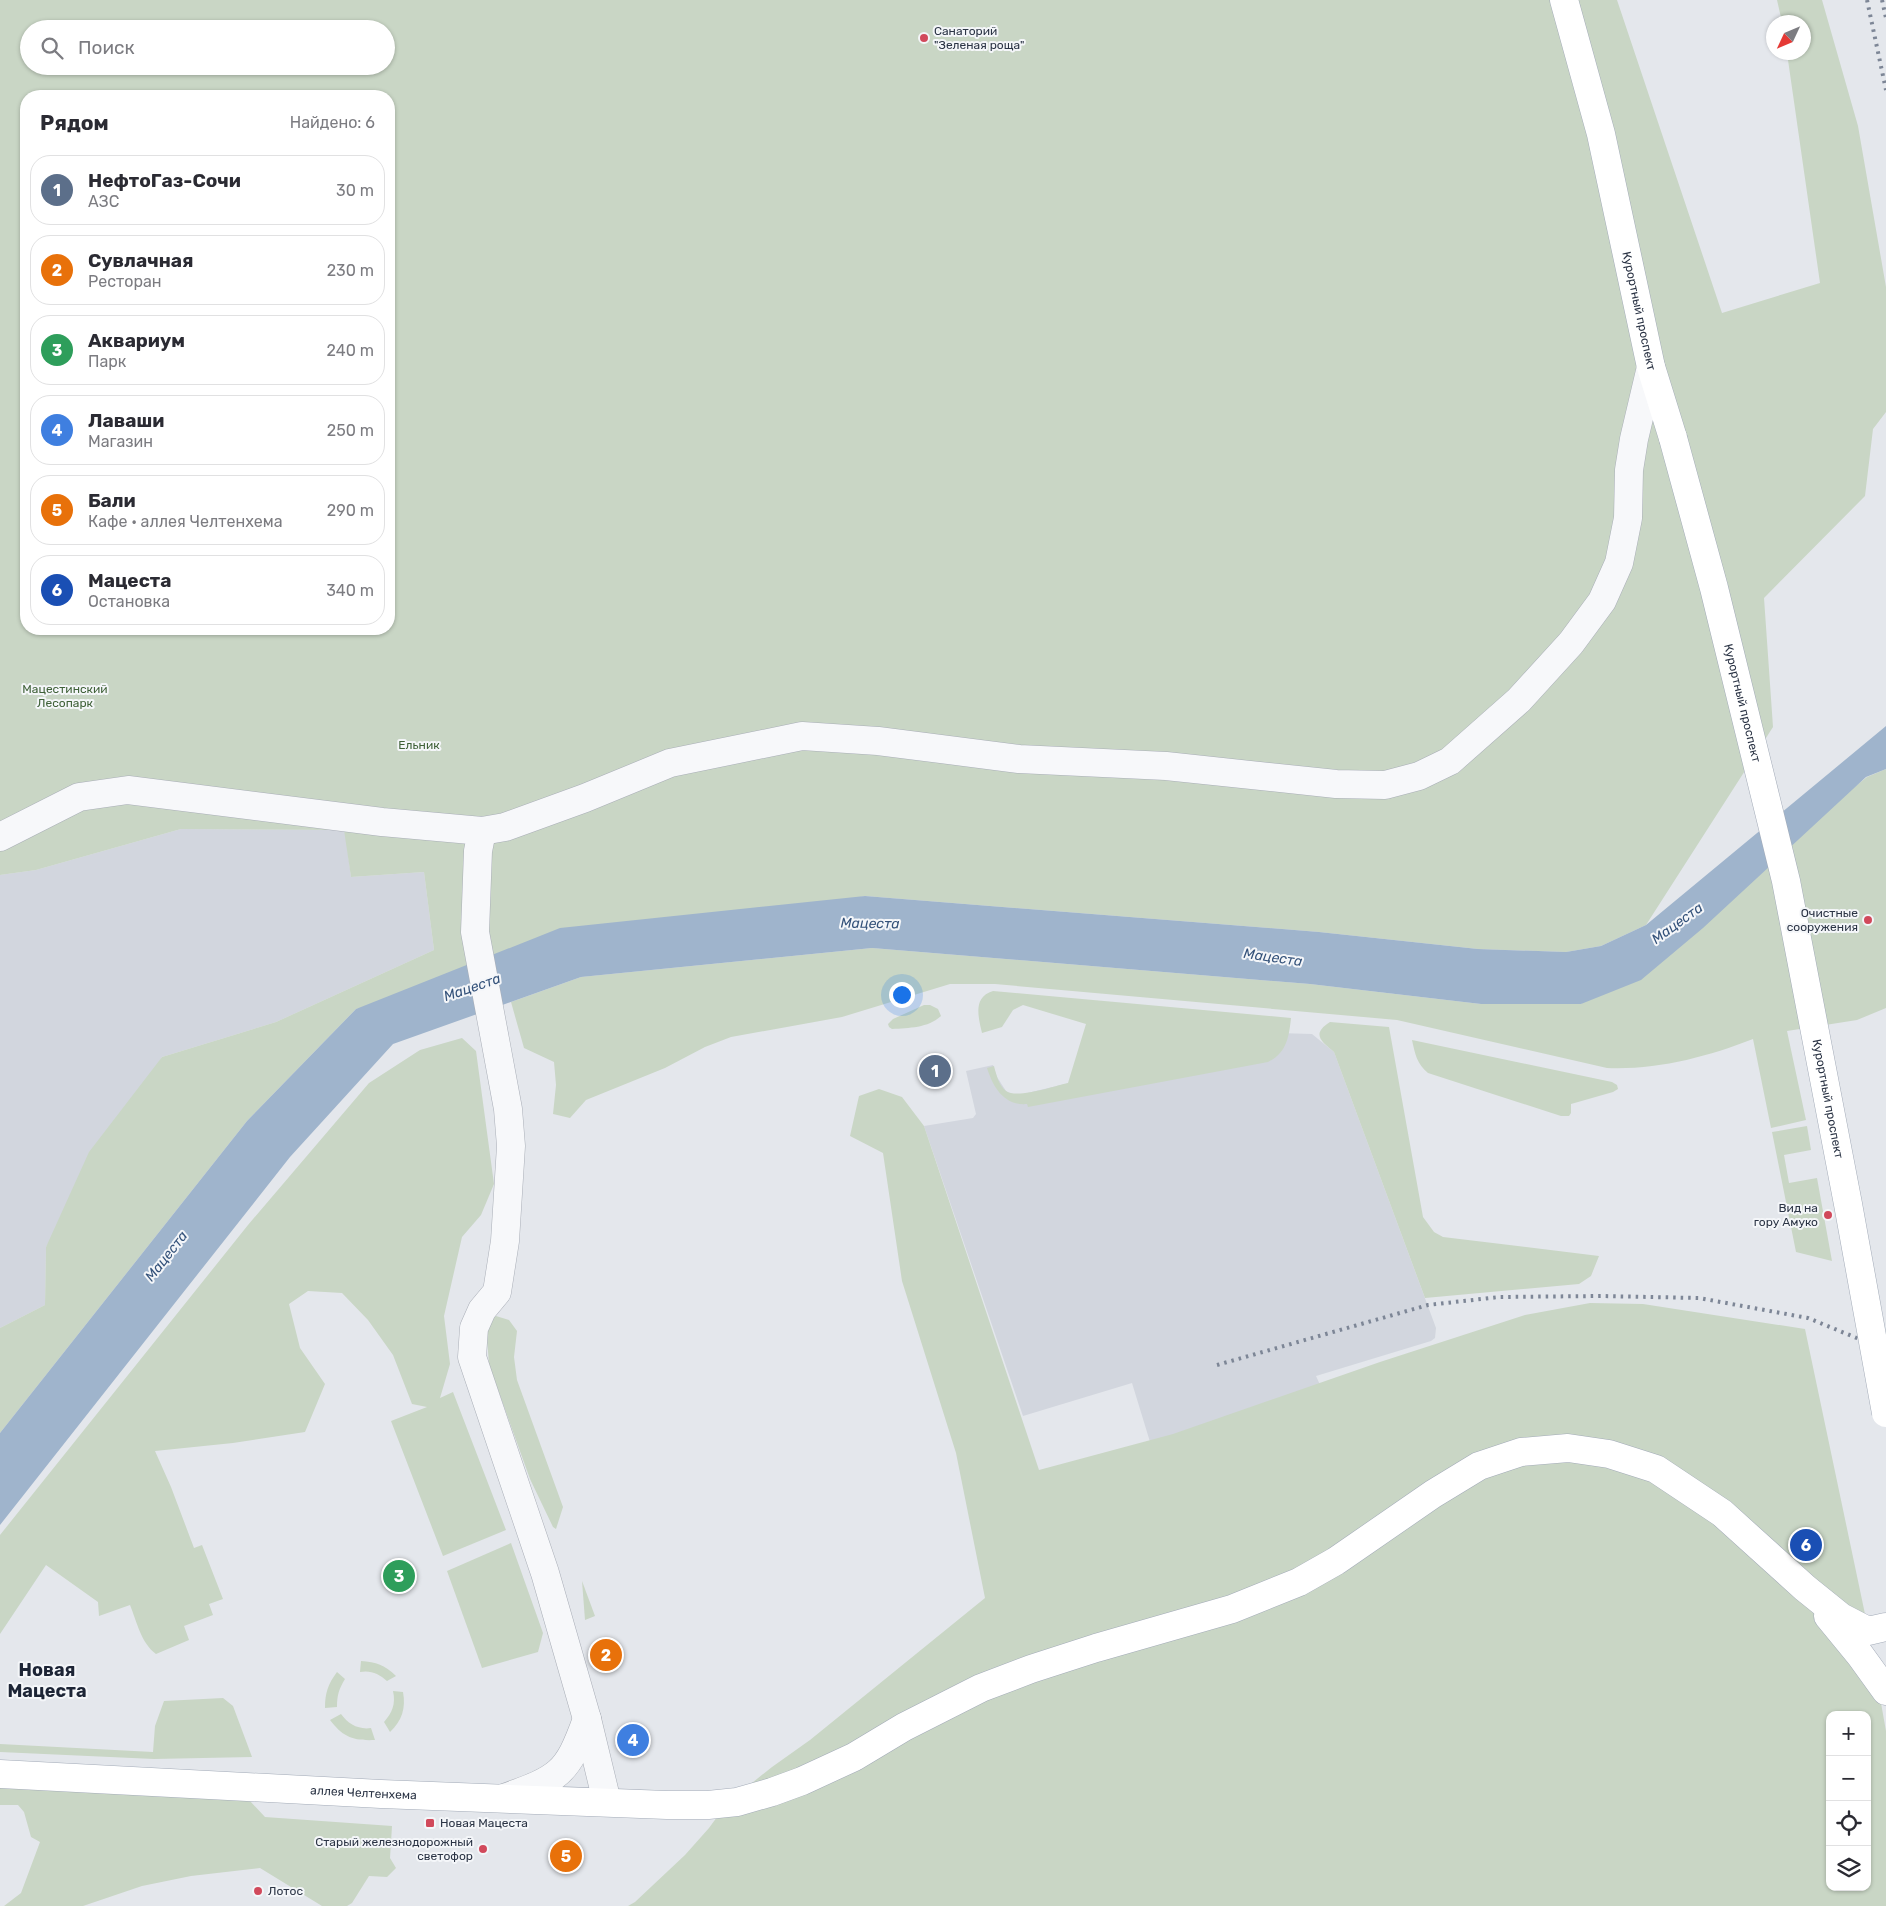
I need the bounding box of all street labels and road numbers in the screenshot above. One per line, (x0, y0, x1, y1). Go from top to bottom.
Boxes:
street label: Курортный проспект (1619, 250, 1659, 372)
street label: Курортный проспект (1721, 642, 1764, 764)
street label: Курортный проспект (1809, 1038, 1846, 1160)
street label: аллея Челтенхема (310, 1783, 417, 1802)

